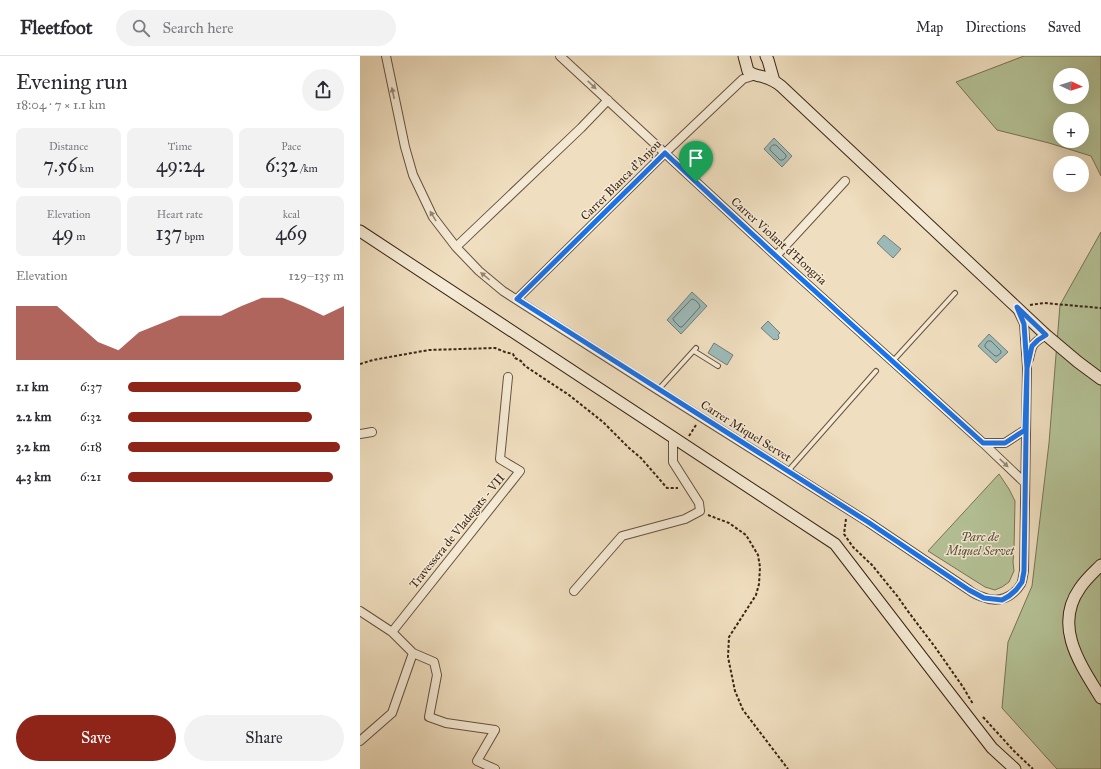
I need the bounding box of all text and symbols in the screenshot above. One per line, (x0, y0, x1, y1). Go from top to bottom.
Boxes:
search box (116, 10, 396, 46)
text: Fleetfoot (20, 16, 92, 39)
icon: search (130, 17, 152, 39)
text: Search here (162, 19, 233, 37)
text: Map (916, 19, 943, 36)
text: Directions (965, 19, 1026, 36)
text: Saved (1048, 19, 1081, 36)
text: Evening run (16, 68, 128, 95)
north arrow (1053, 68, 1089, 104)
map controls (1053, 68, 1089, 192)
button: share (302, 69, 344, 111)
one-way arrow (587, 80, 597, 90)
one-way arrow (390, 87, 396, 99)
text: 18:04 · 7 × 1.1 km (16, 97, 106, 113)
button: + (1053, 112, 1089, 148)
street label: Carrer Blanca d'Anjou (578, 136, 665, 223)
text: Distance (49, 140, 88, 153)
text: Time (168, 140, 192, 153)
text: Pace (281, 140, 301, 153)
pin (679, 141, 713, 182)
icon: arrive (685, 147, 707, 169)
text: 7.56 (43, 153, 77, 177)
text: 49:24 (156, 153, 204, 177)
text: 6:32 (265, 153, 298, 177)
button: − (1053, 156, 1089, 192)
text: km (77, 162, 94, 175)
text: /km (298, 162, 318, 175)
street label: Carrer Violant d'Hongria (728, 194, 830, 289)
text: Elevation (47, 208, 91, 221)
text: Heart rate (157, 208, 203, 221)
text: kcal (283, 208, 300, 221)
one-way arrow (430, 210, 437, 222)
text: 49 (52, 221, 74, 245)
text: 137 (155, 221, 182, 245)
text: 469 (275, 221, 307, 245)
text: m (74, 230, 85, 243)
text: bpm (182, 230, 204, 243)
text: Elevation (16, 268, 68, 284)
text: 129–135 m (289, 268, 344, 284)
one-way arrow (480, 272, 491, 280)
text: 1.1 km (16, 379, 49, 395)
text: 6:37 (80, 379, 102, 395)
street label: Carrer Miquel Servet (698, 397, 795, 466)
text: 2.2 km (16, 409, 52, 425)
text: 6:32 (80, 409, 102, 425)
text: 3.2 km (16, 439, 50, 455)
text: 6:18 (80, 439, 102, 455)
one-way arrow (999, 458, 1009, 468)
text: 4.3 km (16, 469, 51, 485)
text: 6:21 (80, 469, 102, 485)
street label: Travessera de Vladegats - VII (406, 471, 508, 592)
park label: Parc de Miquel Servet (945, 530, 1015, 558)
button: Save (16, 715, 176, 761)
button: Share (184, 715, 344, 761)

